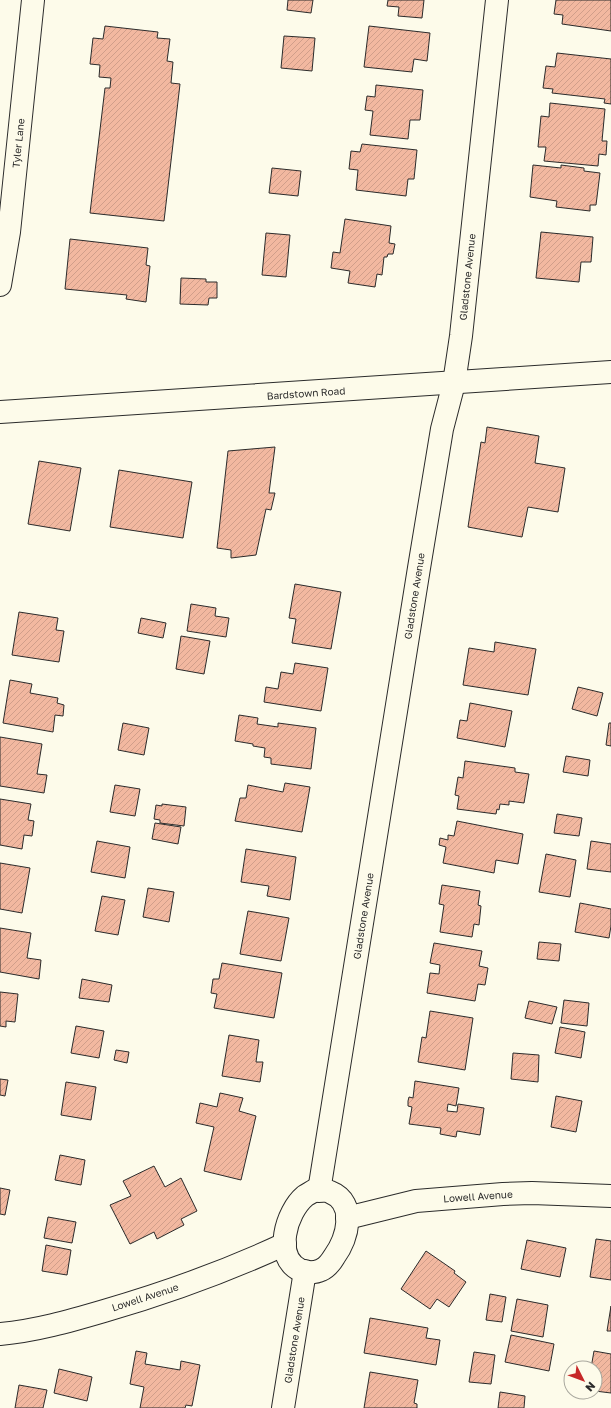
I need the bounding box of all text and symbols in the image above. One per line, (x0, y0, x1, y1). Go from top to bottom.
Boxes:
street label: Tyler Lane (9, 117, 27, 168)
street label: Gladstone Avenue (456, 233, 478, 321)
street label: Bardstown Road (266, 384, 346, 402)
street label: Gladstone Avenue (401, 552, 427, 640)
street label: Gladstone Avenue (350, 872, 376, 960)
street label: Lowell Avenue (443, 1188, 513, 1204)
street label: Lowell Avenue (110, 1280, 180, 1313)
street label: Gladstone Avenue (281, 1296, 307, 1384)
north arrow (563, 1360, 603, 1400)
text: N (583, 1380, 598, 1394)

